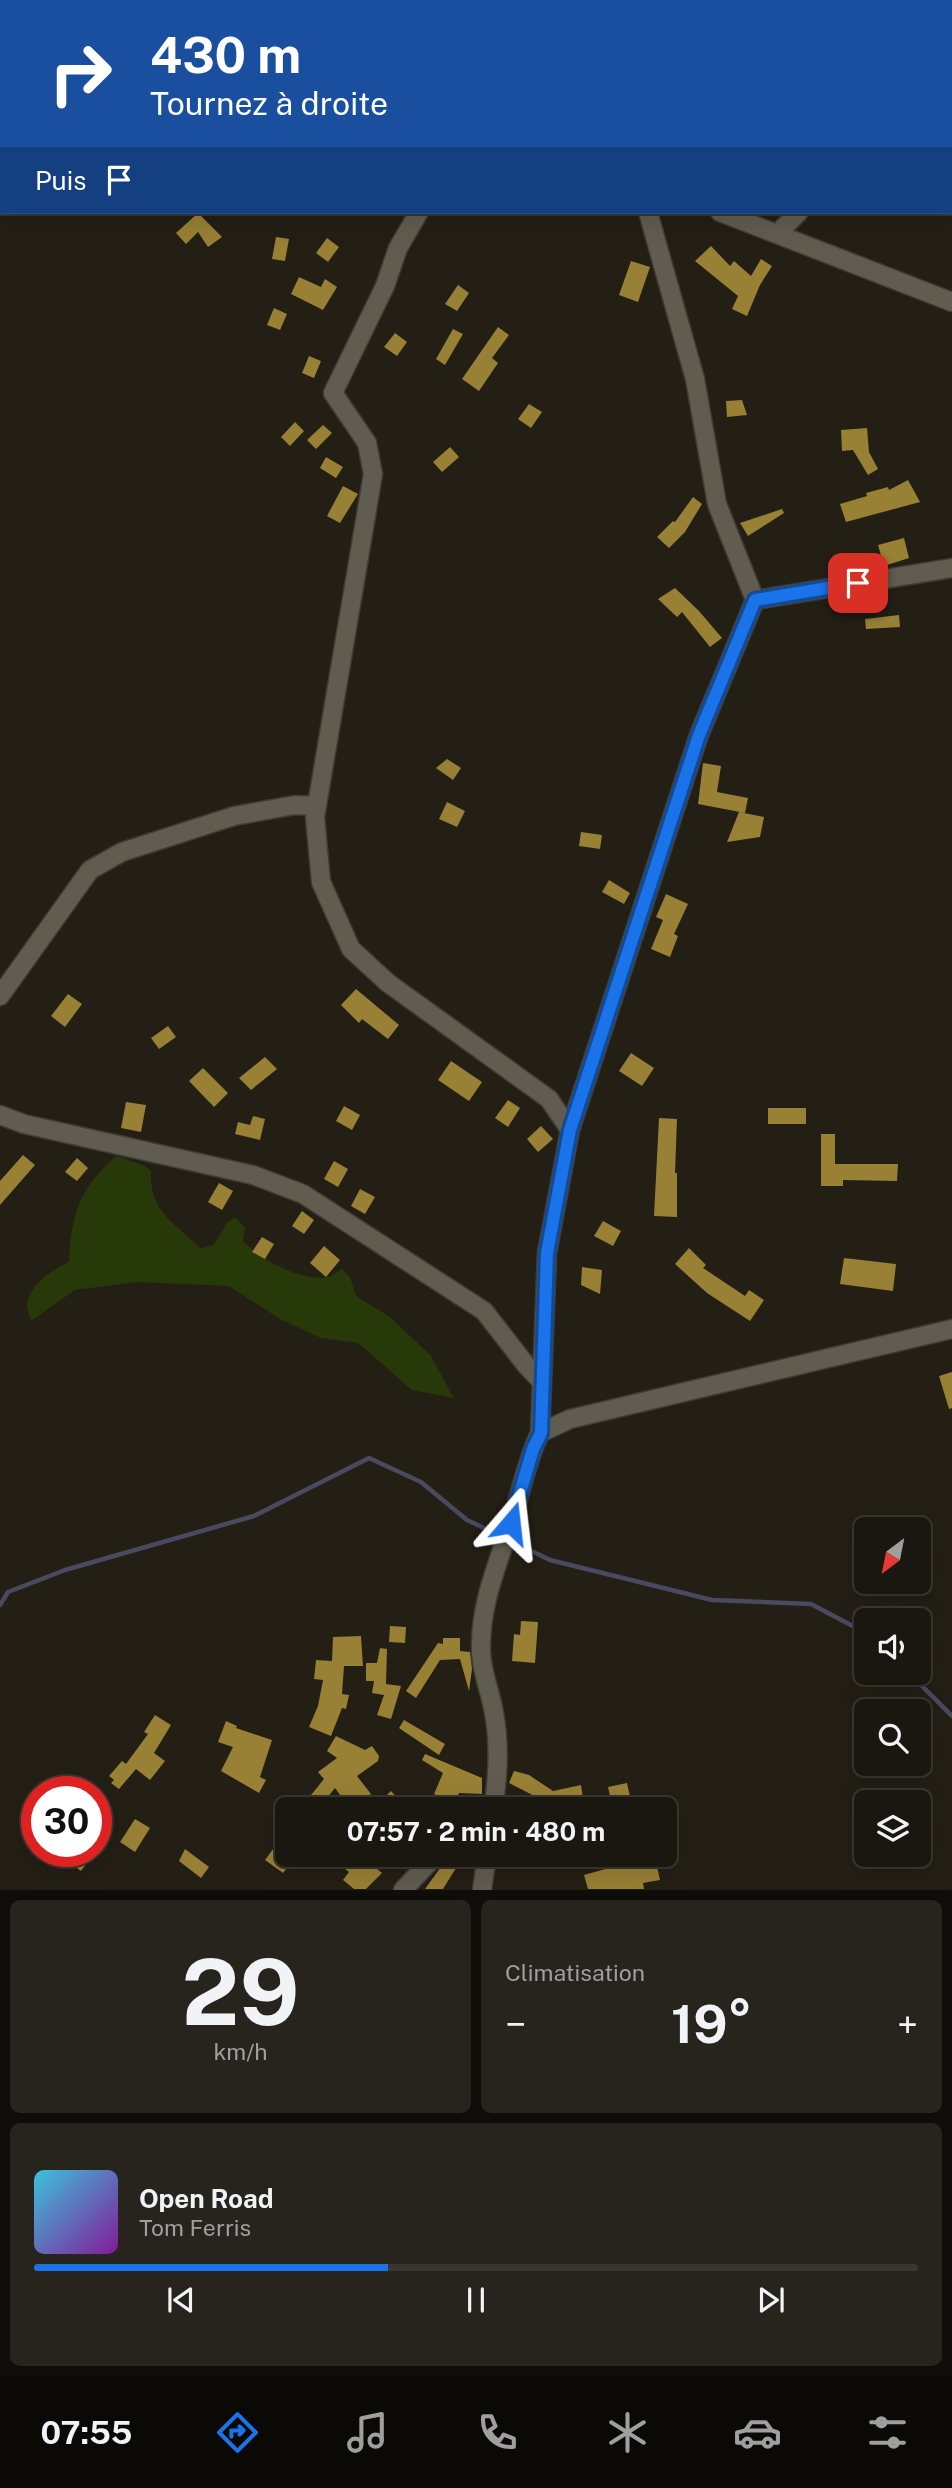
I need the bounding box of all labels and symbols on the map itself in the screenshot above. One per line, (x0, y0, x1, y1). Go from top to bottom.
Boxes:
pin (828, 553, 888, 613)
position arrow (474, 1486, 548, 1560)
north arrow (854, 1517, 931, 1594)
speed limit sign: 30 (21, 1776, 112, 1867)

